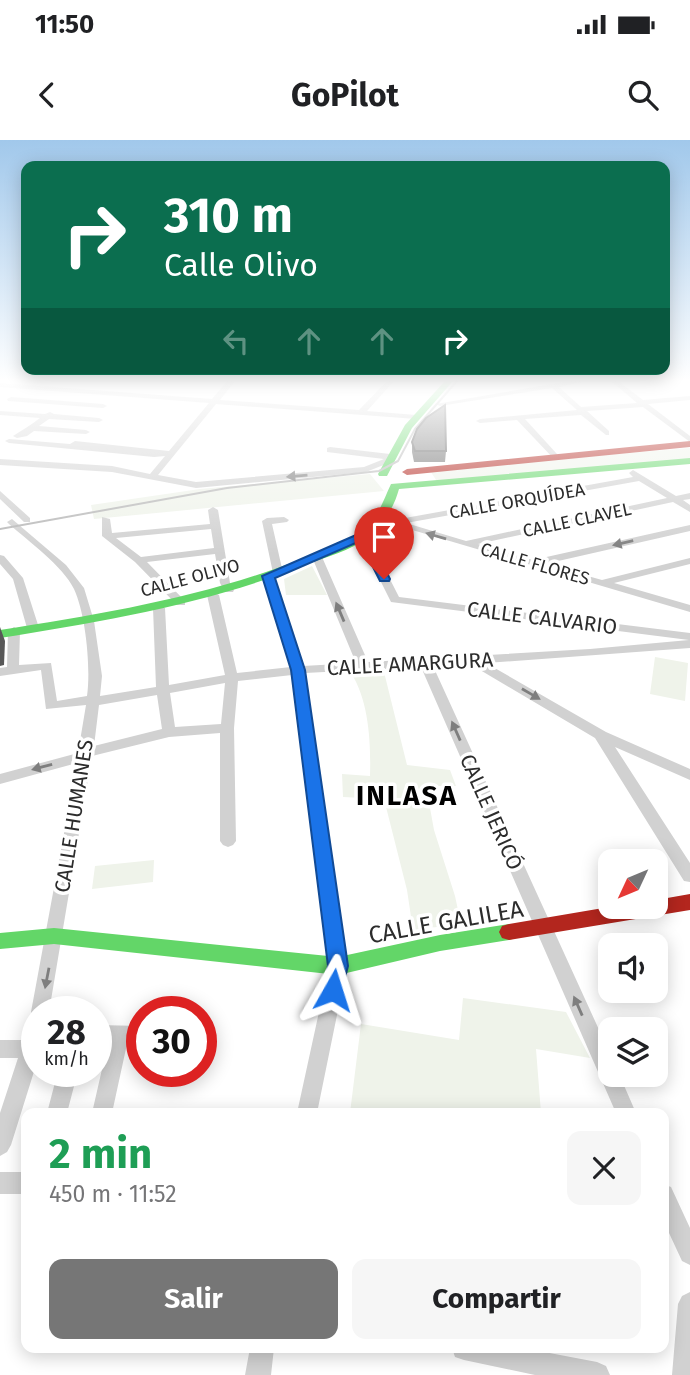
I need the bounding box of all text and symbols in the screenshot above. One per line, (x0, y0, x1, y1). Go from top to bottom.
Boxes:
text: 11:50 (35, 9, 94, 40)
icon: back (28, 76, 66, 114)
text: GoPilot (291, 76, 399, 114)
icon: search (624, 76, 662, 114)
text: 310 m (164, 186, 293, 245)
icon: right (49, 189, 140, 280)
text: Calle Olivo (164, 246, 318, 284)
icon: left (217, 322, 255, 360)
icon: ahead (290, 322, 328, 360)
icon: ahead (363, 322, 401, 360)
icon: right (436, 322, 474, 360)
one-way arrow (286, 470, 308, 481)
street label: CALLE ORQUÍDEA (447, 477, 587, 524)
street label: CALLE CLAVEL (521, 498, 633, 542)
pin (354, 507, 414, 579)
icon: arrive (365, 518, 403, 556)
one-way arrow (425, 530, 446, 540)
one-way arrow (612, 537, 634, 548)
street label: CALLE FLORES (478, 538, 592, 590)
street label: CALLE OLIVO (138, 554, 242, 602)
street label: CALLE CALVARIO (465, 596, 619, 640)
one-way arrow (334, 602, 346, 622)
street label: CALLE AMARGURA (326, 647, 494, 681)
one-way arrow (522, 688, 541, 701)
one-way arrow (450, 720, 461, 741)
street label: CALLE HUMANES (49, 737, 99, 895)
street label: CALLE JERICÓ (454, 750, 528, 874)
one-way arrow (31, 762, 53, 773)
district label: INLASA (356, 779, 458, 812)
north arrow (598, 849, 668, 919)
map controls (598, 849, 668, 1087)
street label: CALLE GALILEA (366, 895, 526, 949)
button: sound (598, 933, 668, 1003)
position arrow (296, 953, 370, 1027)
one-way arrow (41, 967, 52, 989)
speed limit sign: 30 (126, 996, 217, 1087)
one-way arrow (572, 996, 584, 1016)
text: 28 (47, 1011, 86, 1053)
button: layers (598, 1017, 668, 1087)
text: km/h (44, 1048, 89, 1070)
text: 2 min (49, 1129, 152, 1179)
button: close (567, 1131, 641, 1205)
text: 450 m · 11:52 (49, 1180, 177, 1208)
button: Salir (49, 1259, 338, 1339)
button: Compartir (352, 1259, 641, 1339)

